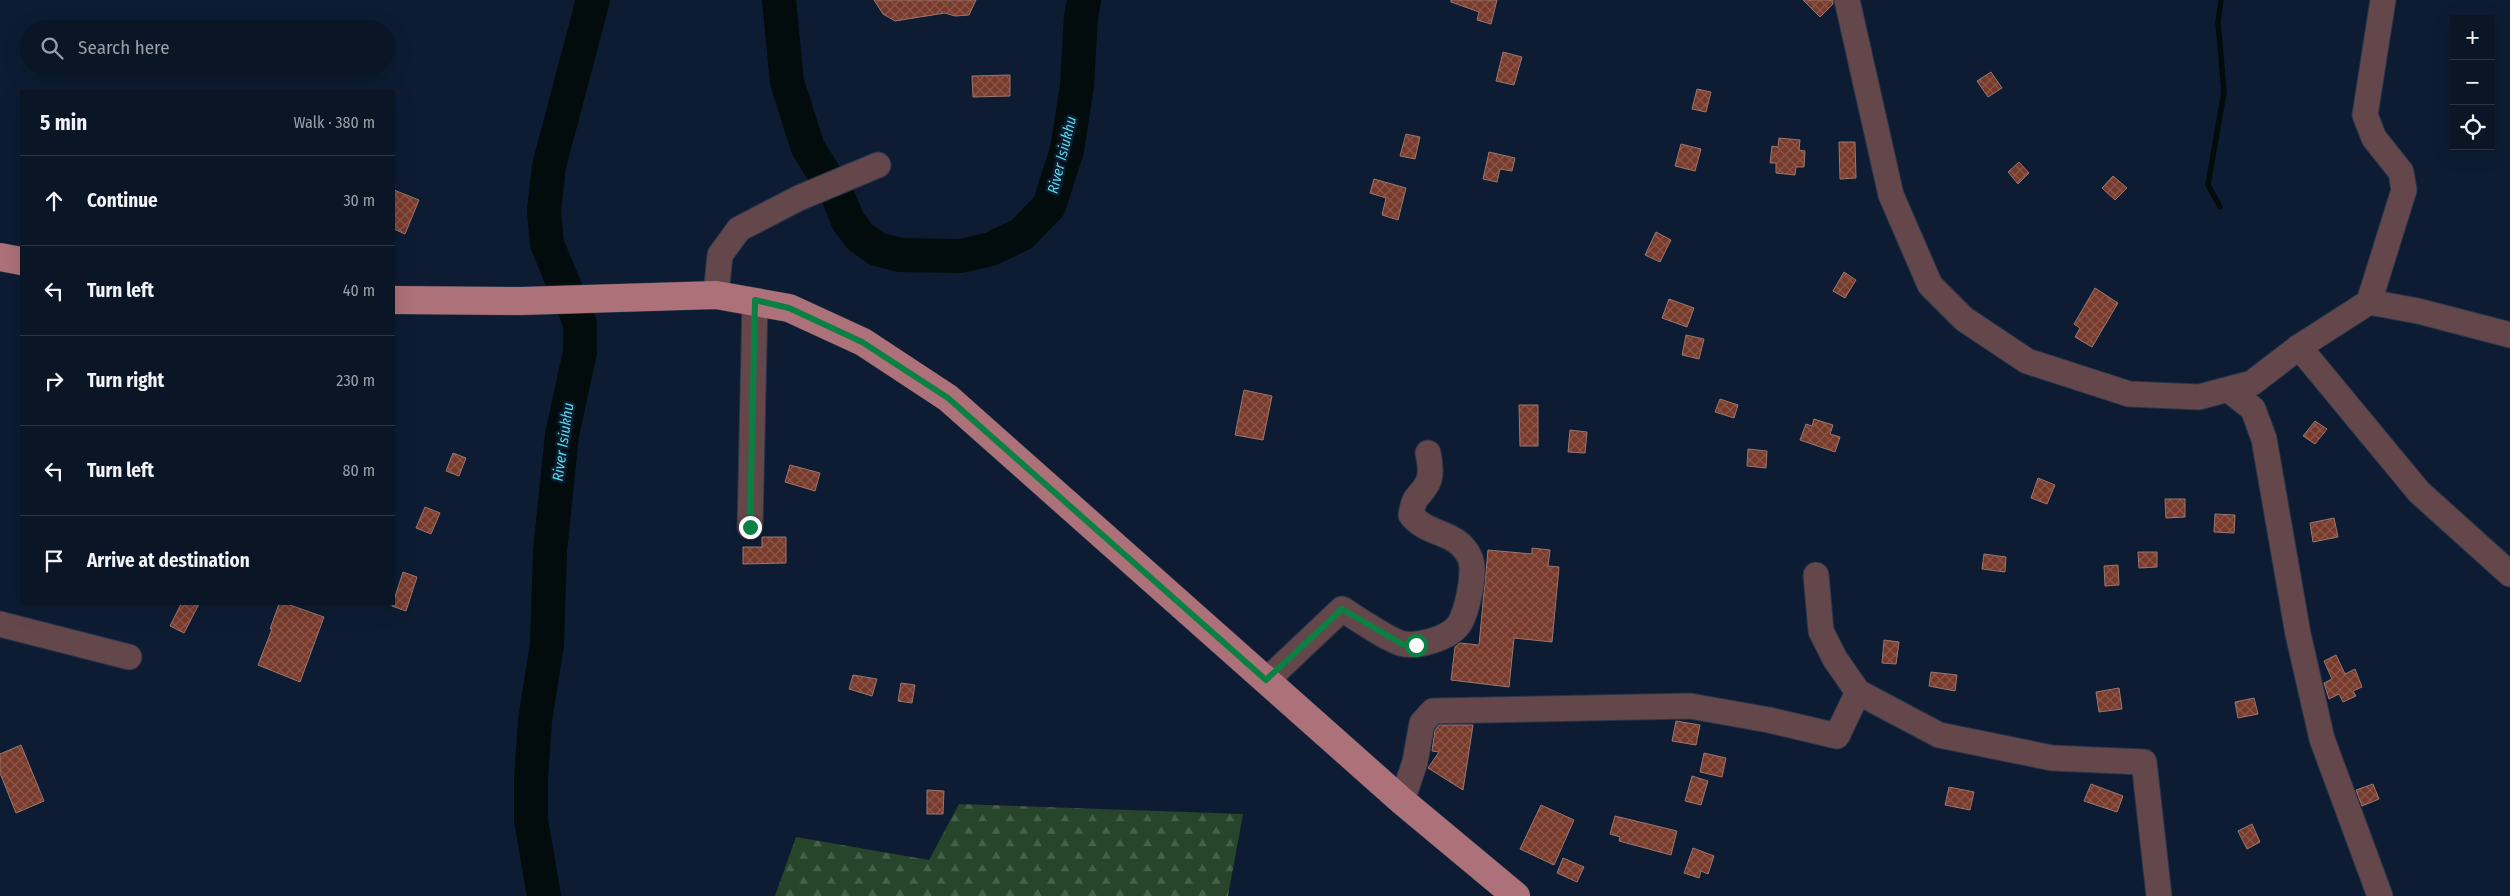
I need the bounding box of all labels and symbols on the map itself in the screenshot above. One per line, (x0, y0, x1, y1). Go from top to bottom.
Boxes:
water label: River Isiukhu (1044, 114, 1080, 196)
water label: River Isiukhu (549, 401, 577, 482)
route end (739, 516, 762, 539)
route start (1405, 634, 1428, 657)

